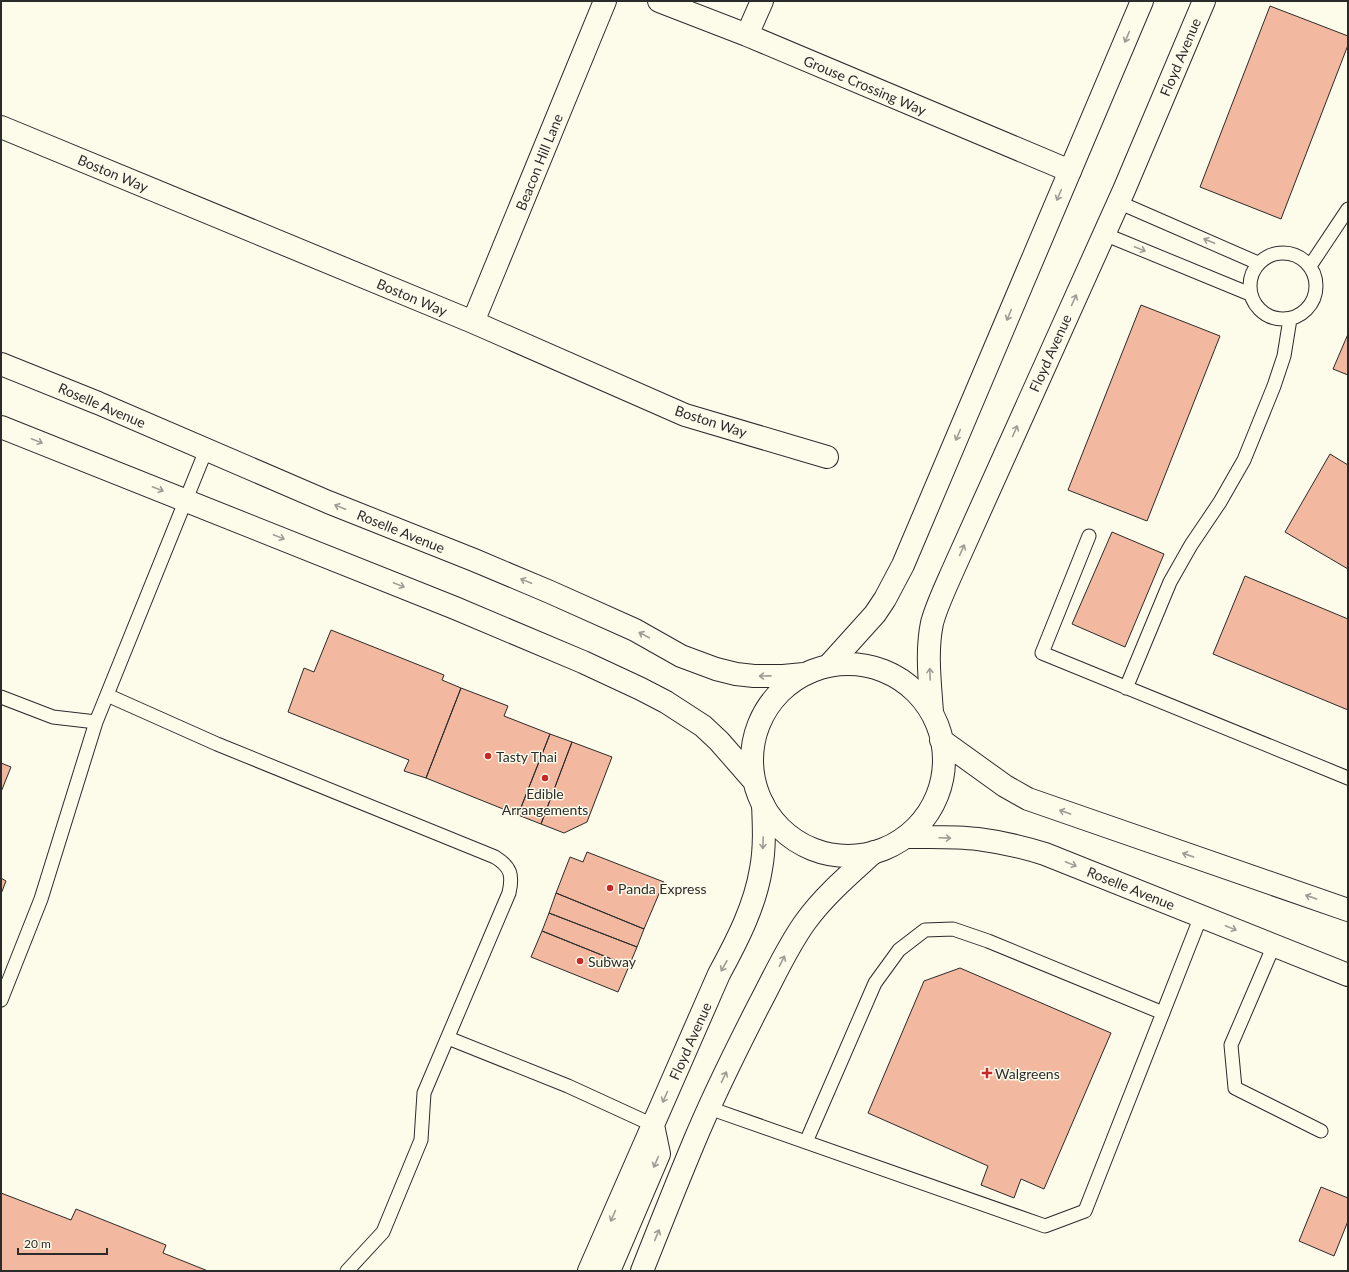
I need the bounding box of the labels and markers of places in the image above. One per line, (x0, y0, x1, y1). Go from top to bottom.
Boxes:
place label: Tasty Thai (496, 748, 557, 765)
marker: Tasty Thai (483, 751, 493, 761)
marker: Edible Arrangements (540, 773, 550, 783)
place label: Edible Arrangements (502, 785, 588, 818)
place label: Panda Express (618, 880, 707, 897)
marker: Panda Express (605, 883, 615, 893)
place label: Subway (588, 953, 637, 970)
marker: Subway (575, 956, 585, 966)
place label: Walgreens (995, 1065, 1060, 1082)
marker: Walgreens (982, 1068, 992, 1078)

